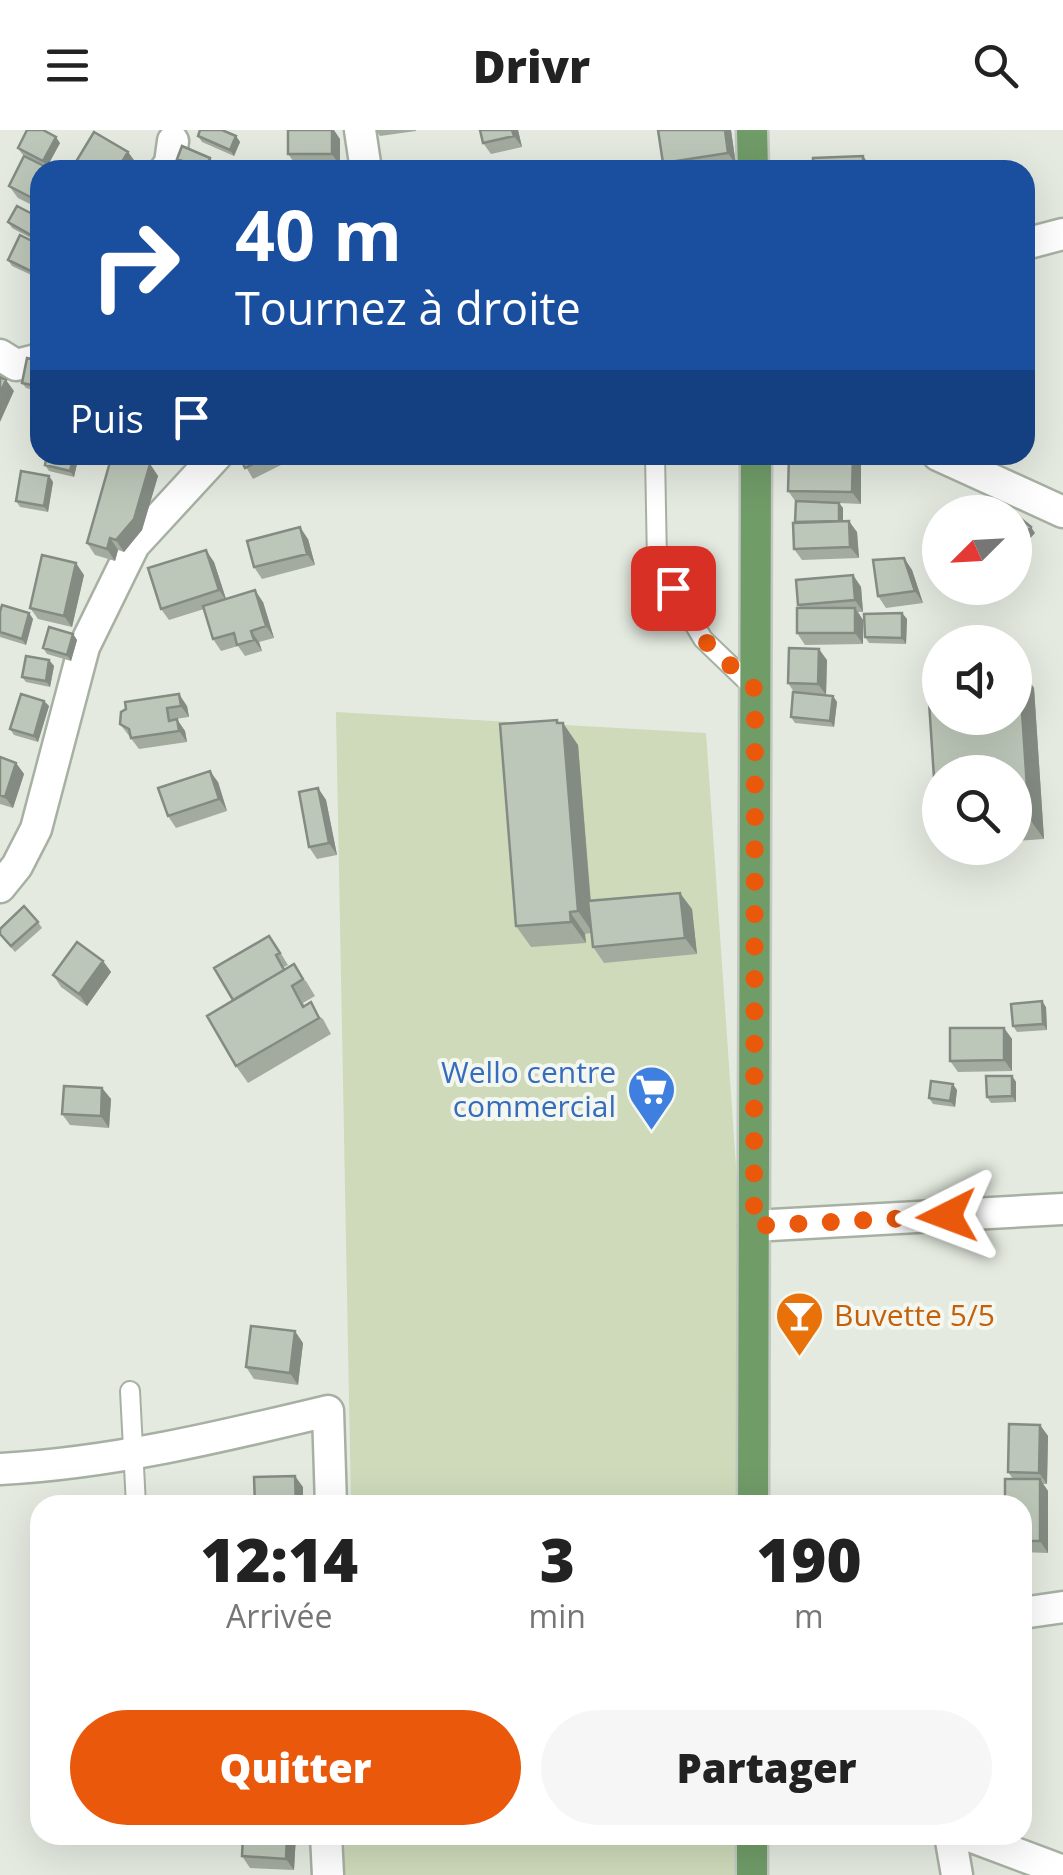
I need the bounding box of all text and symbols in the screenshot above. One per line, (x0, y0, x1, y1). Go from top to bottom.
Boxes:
text: Drivr (473, 35, 590, 96)
icon: menu (40, 38, 95, 93)
icon: search (968, 38, 1023, 93)
text: 40 m (235, 186, 402, 282)
icon: right (70, 200, 200, 330)
text: Tournez à droite (235, 277, 581, 338)
icon: arrive (164, 390, 219, 445)
text: Puis (70, 392, 144, 444)
north arrow (922, 495, 1032, 605)
map controls (922, 495, 1032, 865)
pin (631, 546, 716, 631)
icon: arrive (646, 561, 701, 616)
button: sound (922, 625, 1032, 735)
button: search (922, 755, 1032, 865)
place label: Wello centre commercial (441, 1051, 616, 1126)
supermarket icon: Wello centre commercial (625, 1064, 677, 1132)
position arrow (895, 1164, 999, 1268)
bar icon: Buvette 5/5 (773, 1290, 825, 1358)
place label: Buvette 5/5 (834, 1294, 995, 1335)
text: 12:14 (200, 1518, 358, 1600)
text: 3 (540, 1518, 575, 1600)
text: 190 (756, 1518, 862, 1600)
text: Arrivée (226, 1594, 332, 1637)
text: min (529, 1594, 586, 1637)
text: m (794, 1594, 824, 1637)
button: Quitter (70, 1710, 521, 1825)
button: Partager (541, 1710, 992, 1825)

